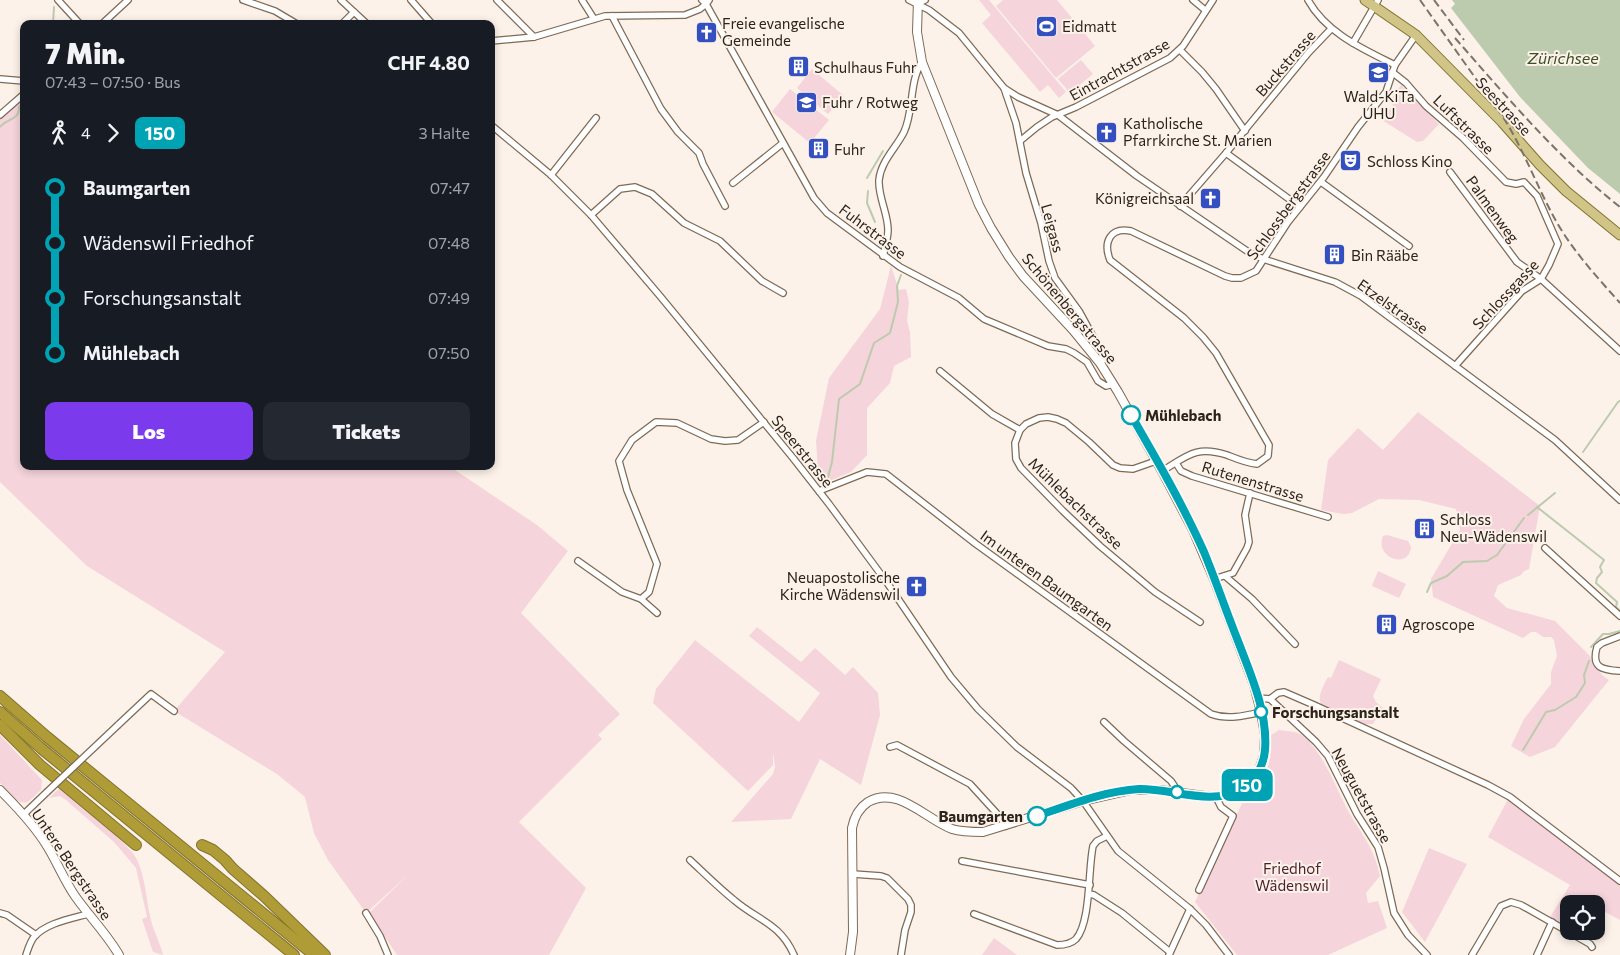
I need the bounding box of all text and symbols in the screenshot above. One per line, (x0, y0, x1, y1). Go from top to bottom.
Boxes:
place label: Freie evangelische Gemeinde (722, 14, 845, 49)
sports icon: Eidmatt (1034, 14, 1058, 38)
place label: Eidmatt (1062, 17, 1117, 35)
church icon: Freie evangelische Gemeinde (694, 20, 718, 44)
street label: Buckstrasse (1251, 26, 1319, 100)
street label: Eintrachtstrasse (1066, 34, 1172, 104)
text: 7 Min. (45, 36, 125, 70)
water label: Zürichsee (1526, 48, 1599, 67)
text: CHF 4.80 (387, 51, 470, 74)
building icon: Schulhaus Fuhr (786, 55, 810, 79)
place label: Schulhaus Fuhr (814, 58, 917, 76)
school or university icon: Wald-KiTa UHU (1367, 61, 1391, 85)
text: 07:43 – 07:50 · Bus (45, 72, 181, 91)
street label: Seestrasse (1473, 73, 1535, 139)
place label: Wald-KiTa UHU (1343, 87, 1415, 122)
school or university icon: Fuhr / Rotweg (794, 90, 818, 114)
street label: Luftstrasse (1430, 91, 1498, 157)
place label: Fuhr / Rotweg (822, 93, 918, 111)
place label: Katholische Pfarrkirche St. Marien (1123, 114, 1272, 149)
icon: walk (45, 119, 73, 147)
icon: forward (99, 119, 127, 147)
church icon: Katholische Pfarrkirche St. Marien (1095, 120, 1119, 144)
text: 150 (145, 122, 175, 144)
text: 4 (81, 123, 91, 142)
text: 3 Halte (419, 123, 470, 142)
building icon: Fuhr (806, 137, 830, 161)
place label: Fuhr (834, 140, 865, 158)
street label: Schlossbergstrasse (1242, 147, 1334, 263)
theatre icon: Schloss Kino (1339, 149, 1363, 173)
place label: Schloss Kino (1367, 152, 1452, 170)
street label: Palmenweg (1463, 172, 1523, 246)
text: Baumgarten (83, 176, 190, 199)
text: 07:47 (430, 178, 470, 197)
church icon: Königreichsaal (1198, 186, 1222, 210)
place label: Königreichsaal (1095, 189, 1194, 207)
street label: Fuhrstrasse (836, 200, 910, 262)
street label: Leigass (1038, 202, 1068, 255)
text: Wädenswil Friedhof (83, 231, 254, 254)
text: 07:48 (428, 233, 470, 252)
building icon: Bin Rääbe (1323, 243, 1347, 267)
place label: Bin Rääbe (1351, 246, 1418, 264)
street label: Schönenbergstrasse (1019, 249, 1121, 367)
street label: Schlossgasse (1468, 255, 1542, 332)
street label: Etzelstrasse (1354, 275, 1432, 337)
text: Forschungsanstalt (83, 286, 241, 309)
text: 07:49 (428, 288, 470, 307)
text: Mühlebach (83, 341, 180, 364)
text: 07:50 (428, 343, 470, 362)
button: Los (45, 402, 253, 460)
button: Tickets (263, 402, 470, 460)
marker: Mühlebach (1121, 405, 1141, 425)
place label: Mühlebach (1145, 406, 1221, 424)
street label: Speerstrasse (769, 411, 838, 491)
street label: Mühlebachstrasse (1025, 453, 1127, 553)
street label: Rutenenstrasse (1200, 457, 1306, 505)
place label: Schloss Neu-Wädenswil (1440, 510, 1547, 545)
building icon: Schloss Neu-Wädenswil (1412, 516, 1436, 540)
street label: Im unteren Baumgarten (977, 526, 1117, 634)
place label: Neuapostolische Kirche Wädenswil (780, 568, 900, 603)
church icon: Neuapostolische Kirche Wädenswil (904, 574, 928, 598)
building icon: Agroscope (1374, 612, 1398, 636)
place label: Agroscope (1402, 615, 1475, 633)
place label: Forschungsanstalt (1272, 703, 1399, 721)
marker: Forschungsanstalt (1254, 705, 1268, 719)
street label: Neuguetstrasse (1328, 744, 1396, 846)
line badge: 150 (1218, 769, 1276, 801)
text: 150 (1232, 774, 1262, 796)
unlabelled marker (1170, 785, 1184, 799)
street label: Untere Bergstrasse (28, 805, 116, 923)
marker: Baumgarten (1027, 806, 1047, 826)
place label: Baumgarten (938, 807, 1023, 825)
park label: Friedhof Wädenswil (1255, 859, 1329, 894)
map controls (1560, 895, 1605, 940)
button: locate (1560, 895, 1605, 940)

